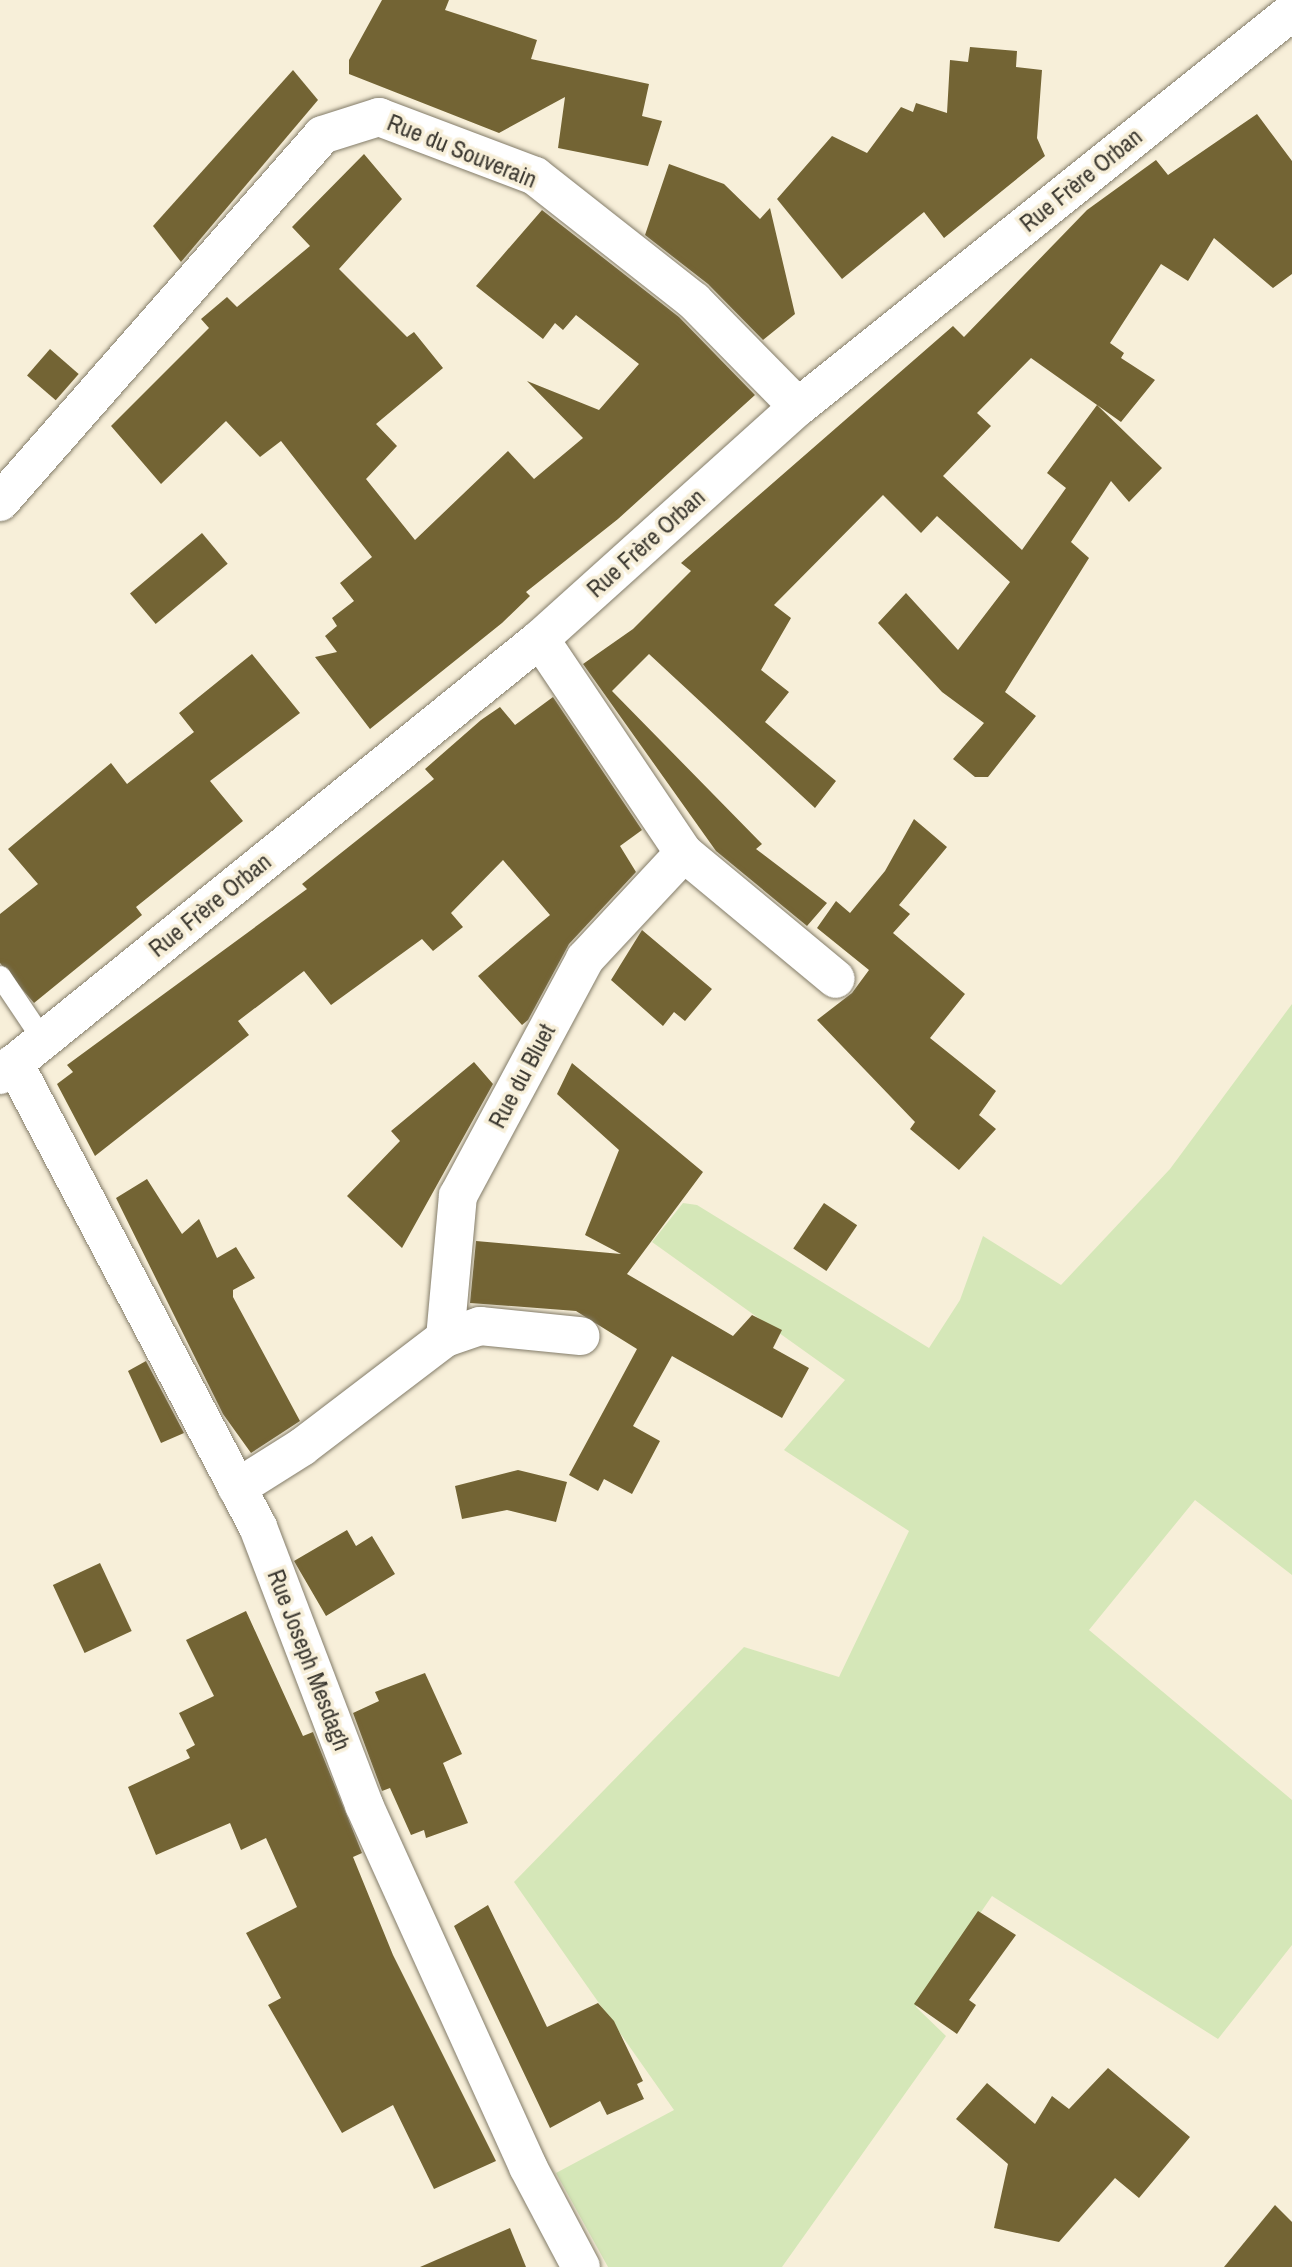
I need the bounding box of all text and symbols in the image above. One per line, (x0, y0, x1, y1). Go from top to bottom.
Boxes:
street label: Rue du Souverain (383, 108, 541, 194)
street label: Rue Frère Orban (1014, 122, 1148, 238)
street label: Rue Frère Orban (581, 483, 711, 603)
street label: Rue Frère Orban (143, 847, 277, 963)
street label: Rue du Bluet (483, 1019, 561, 1133)
street label: Rue Joseph Mesdagh (261, 1565, 357, 1755)

